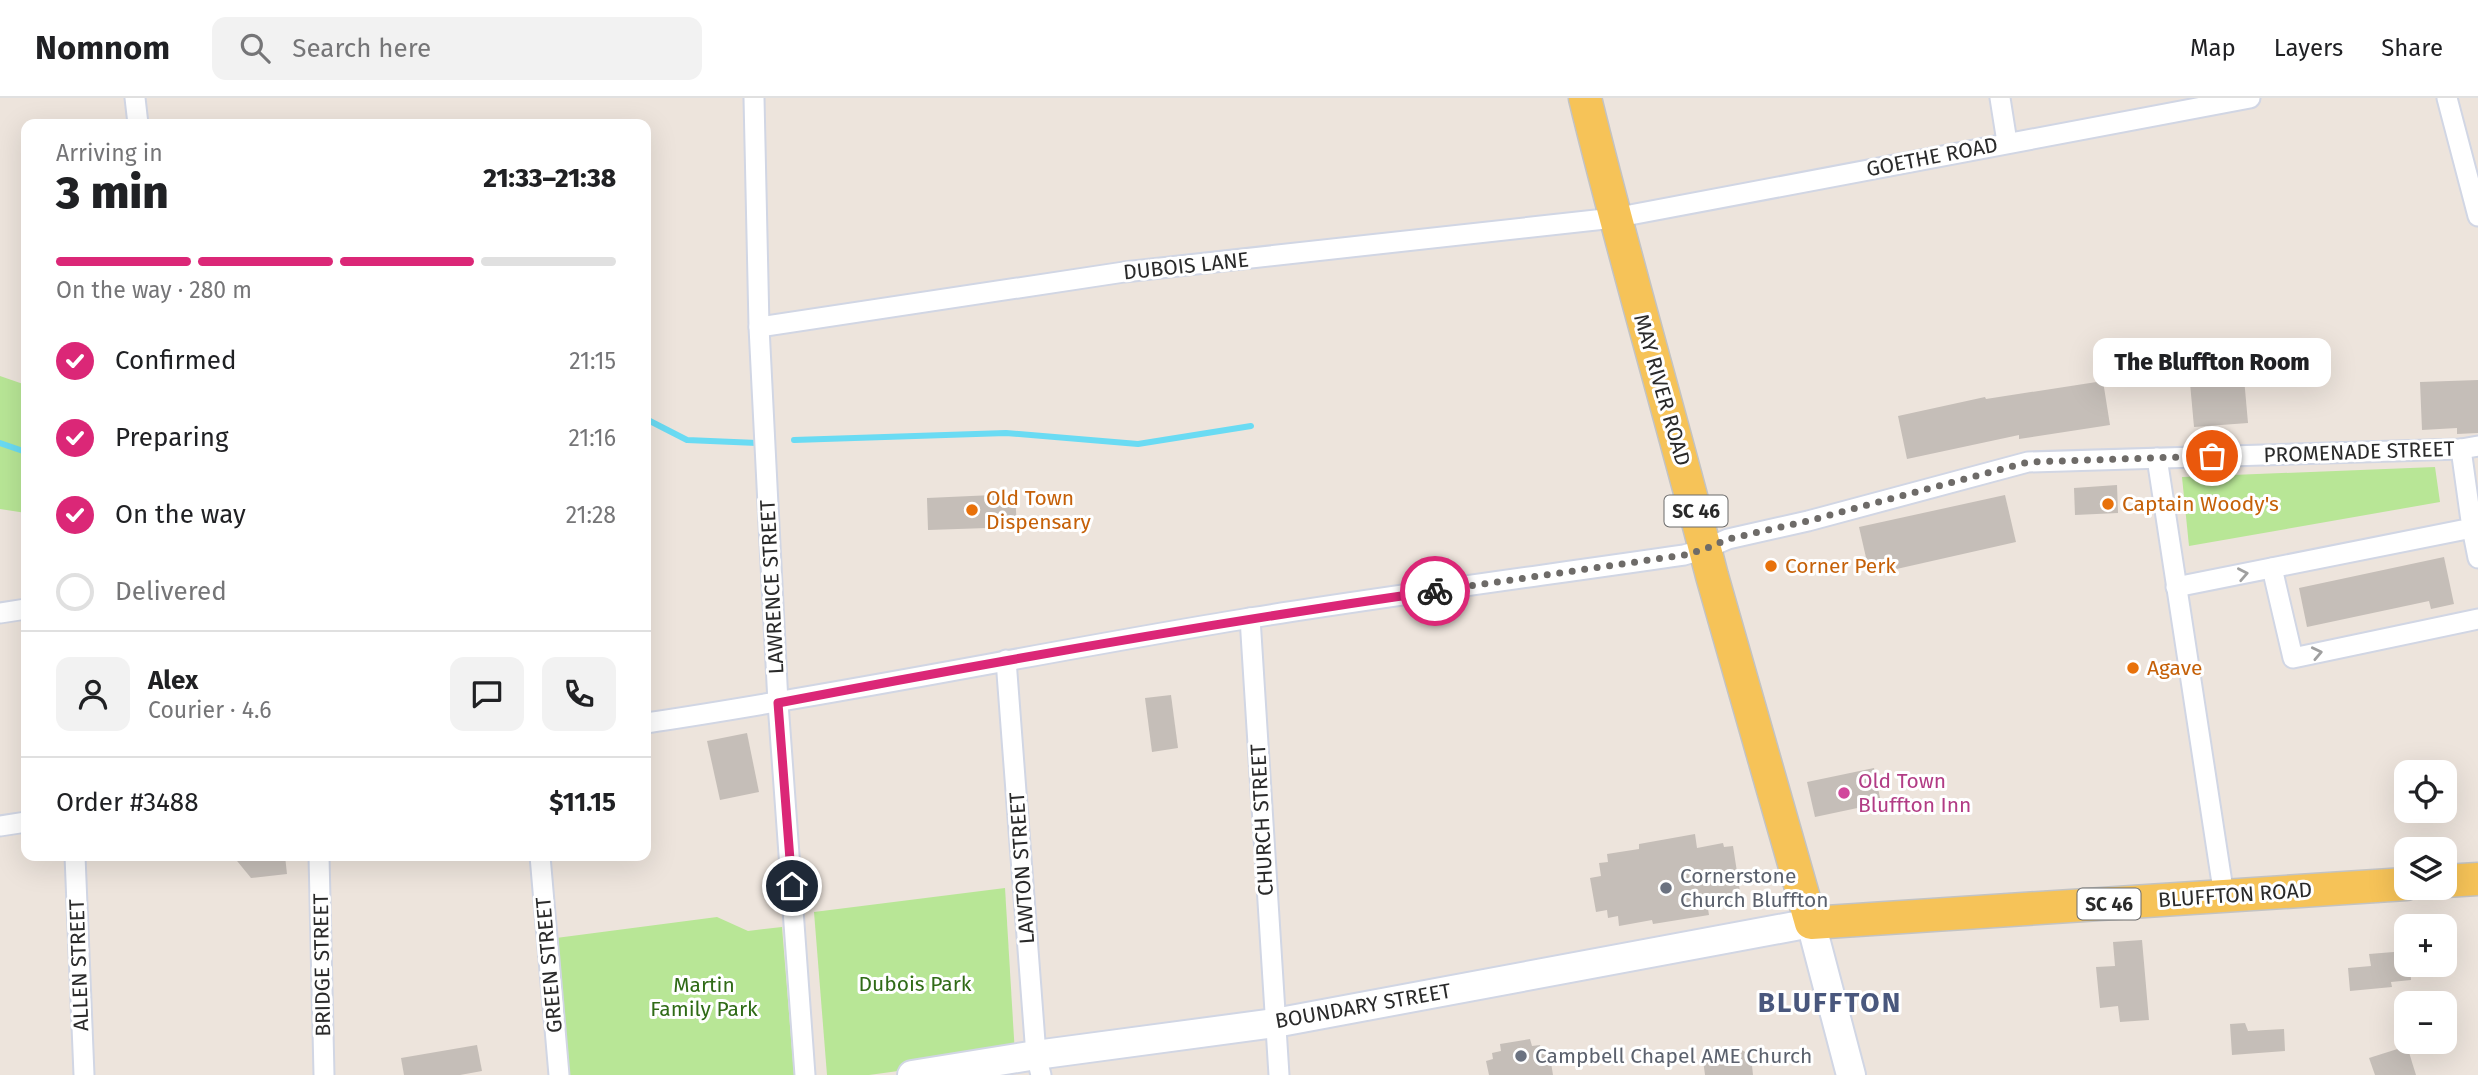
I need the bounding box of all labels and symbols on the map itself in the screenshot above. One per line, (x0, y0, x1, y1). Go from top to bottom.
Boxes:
street label: GOETHE ROAD (1864, 132, 2000, 182)
street label: DUBOIS LANE (1122, 246, 1250, 286)
street label: MAY RIVER ROAD (1628, 311, 1696, 469)
callout: The Bluffton Room (2093, 337, 2331, 386)
pin (2182, 426, 2242, 486)
street label: PROMENADE STREET (2263, 436, 2455, 468)
place label: Old Town Dispensary (986, 485, 1092, 535)
place label: Captain Woody's (2122, 491, 2279, 517)
road number: SC 46 (1664, 496, 1728, 526)
marker: Captain Woody's (2100, 496, 2116, 512)
street label: LAWRENCE STREET (754, 499, 790, 675)
marker: Old Town Dispensary (964, 502, 980, 518)
place label: Corner Perk (1785, 553, 1896, 579)
courier (1400, 556, 1470, 626)
marker: Corner Perk (1763, 558, 1779, 574)
one-way arrow (2237, 567, 2249, 582)
one-way arrow (2311, 646, 2323, 661)
place label: Agave (2147, 655, 2202, 681)
marker: Agave (2125, 660, 2141, 676)
street label: CHURCH STREET (1245, 743, 1279, 897)
place label: Old Town Bluffton Inn (1858, 768, 1971, 818)
marker: Old Town Bluffton Inn (1836, 785, 1852, 801)
street label: LAWTON STREET (1004, 791, 1040, 945)
pin (762, 856, 822, 916)
place label: Cornerstone Church Bluffton (1680, 863, 1829, 913)
street label: BLUFFTON ROAD (2157, 877, 2313, 913)
marker: Cornerstone Church Bluffton (1658, 880, 1674, 896)
road number: SC 46 (2078, 888, 2140, 919)
street label: BRIDGE STREET (308, 893, 336, 1037)
street label: GREEN STREET (530, 896, 568, 1034)
street label: ALLEN STREET (64, 898, 94, 1031)
park label: Dubois Park (858, 971, 972, 997)
park label: Martin Family Park (650, 972, 758, 1022)
street label: BOUNDARY STREET (1273, 978, 1453, 1034)
district label: BLUFFTON (1758, 986, 1902, 1019)
place label: Campbell Chapel AME Church (1535, 1043, 1812, 1069)
marker: Campbell Chapel AME Church (1513, 1048, 1529, 1064)

